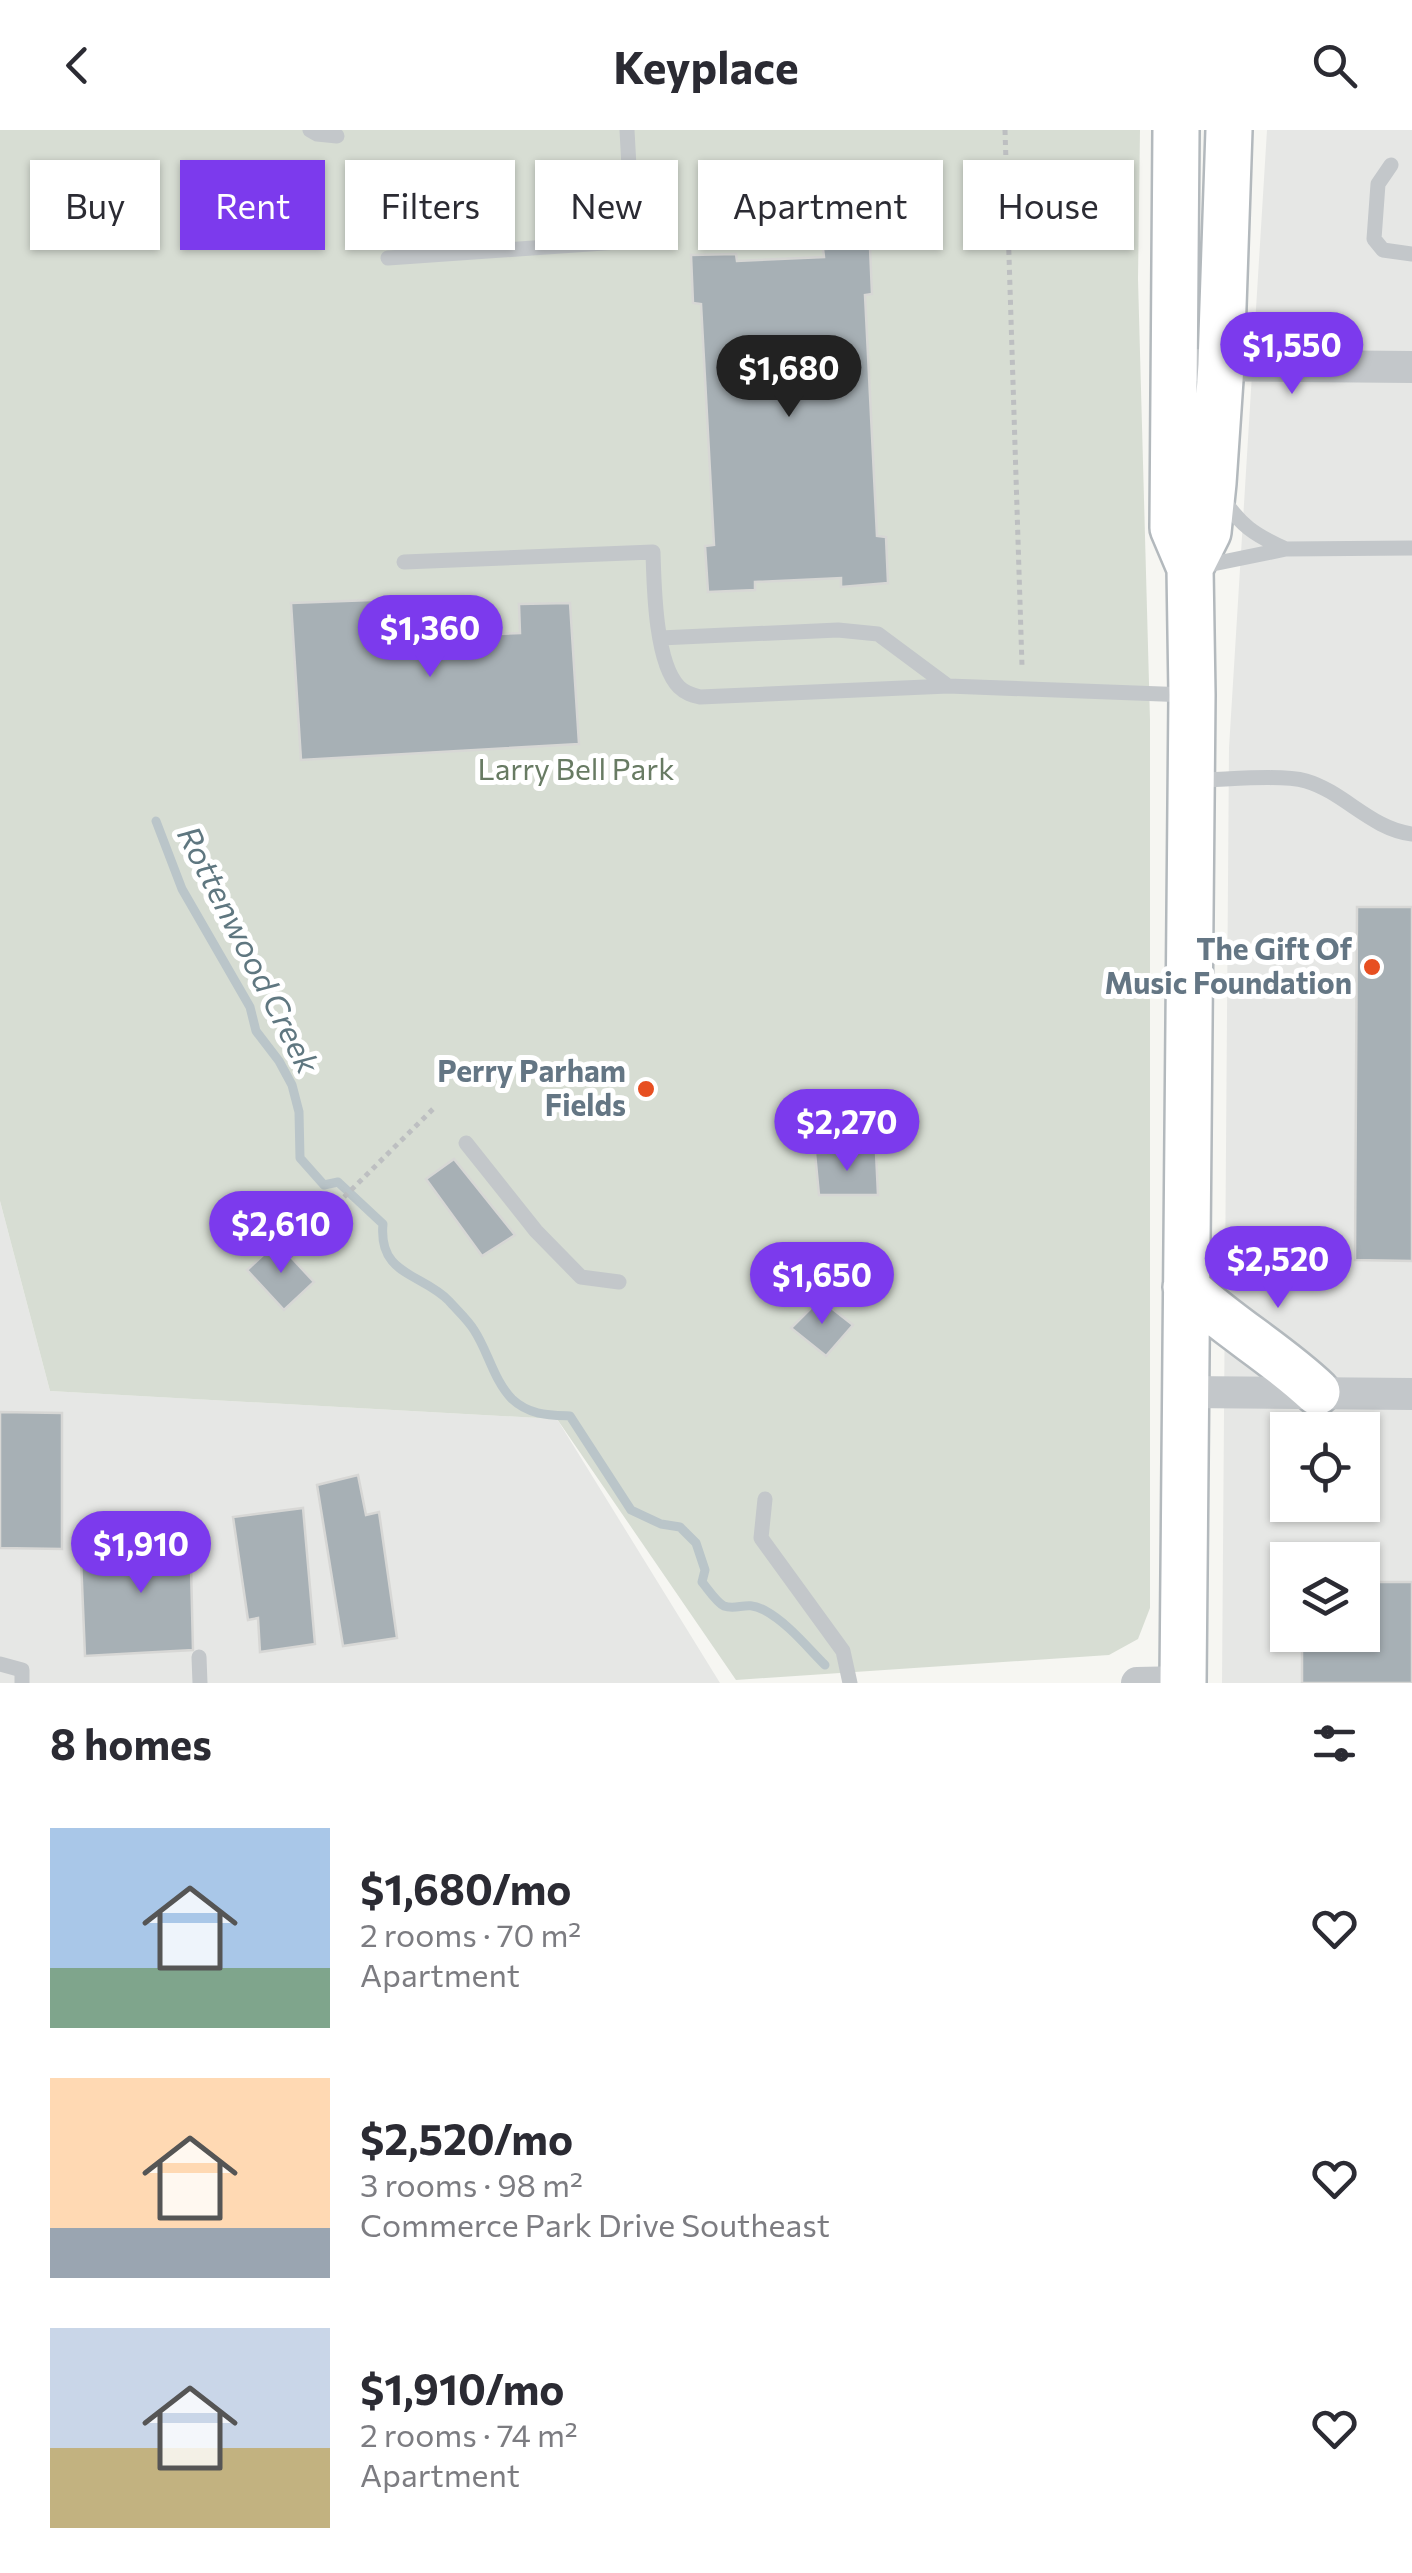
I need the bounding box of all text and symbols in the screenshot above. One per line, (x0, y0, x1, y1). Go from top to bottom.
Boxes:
icon: back (50, 38, 105, 93)
text: Keyplace (613, 38, 799, 93)
icon: search (1307, 38, 1362, 93)
chip: Buy (30, 160, 160, 250)
chip: Rent (180, 160, 325, 250)
chip: Filters (345, 160, 515, 250)
chip: New (535, 160, 678, 250)
chip: Apartment (698, 160, 943, 250)
chip: House (963, 160, 1134, 250)
pin: $1,550 (1211, 312, 1373, 397)
text: $1,550 (1242, 324, 1342, 364)
pin: $1,680 (708, 335, 870, 420)
text: $1,680 (738, 347, 840, 387)
pin: $1,360 (349, 595, 511, 680)
text: $1,360 (380, 607, 480, 647)
park label: Larry Bell Park (477, 749, 675, 786)
water label: Rottenwood Creek (170, 818, 330, 1080)
place label: The Gift Of Music Foundation (1105, 929, 1353, 1000)
marker: The Gift Of Music Foundation (1361, 956, 1383, 978)
place label: Perry Parham Fields (437, 1051, 626, 1122)
marker: Perry Parham Fields (635, 1078, 657, 1100)
pin: $2,270 (766, 1089, 928, 1174)
text: $2,270 (796, 1101, 898, 1141)
pin: $2,610 (200, 1191, 362, 1276)
text: $2,610 (231, 1203, 331, 1243)
pin: $2,520 (1197, 1226, 1359, 1311)
text: $2,520 (1227, 1238, 1329, 1278)
pin: $1,650 (741, 1242, 903, 1327)
text: $1,650 (772, 1254, 872, 1294)
map controls (1270, 1412, 1380, 1652)
button: locate (1270, 1412, 1380, 1522)
pin: $1,910 (60, 1511, 222, 1596)
text: $1,910 (93, 1523, 189, 1563)
button: layers (1270, 1542, 1380, 1652)
icon: filters (1307, 1716, 1362, 1771)
text: 8 homes (50, 1717, 212, 1769)
text: $1,680/mo (360, 1862, 571, 1914)
icon: home (130, 1868, 250, 1988)
icon: heart (1307, 1901, 1362, 1956)
text: 2 rooms · 70 m² (360, 1914, 581, 1954)
text: Apartment (360, 1954, 520, 1994)
text: $2,520/mo (360, 2112, 573, 2164)
icon: home (130, 2118, 250, 2238)
icon: heart (1307, 2151, 1362, 2206)
text: 3 rooms · 98 m² (360, 2164, 583, 2204)
text: Commerce Park Drive Southeast (360, 2204, 830, 2244)
text: $1,910/mo (360, 2362, 564, 2414)
icon: home (130, 2368, 250, 2488)
icon: heart (1307, 2401, 1362, 2456)
text: 2 rooms · 74 m² (360, 2414, 578, 2454)
text: Apartment (360, 2454, 520, 2494)

